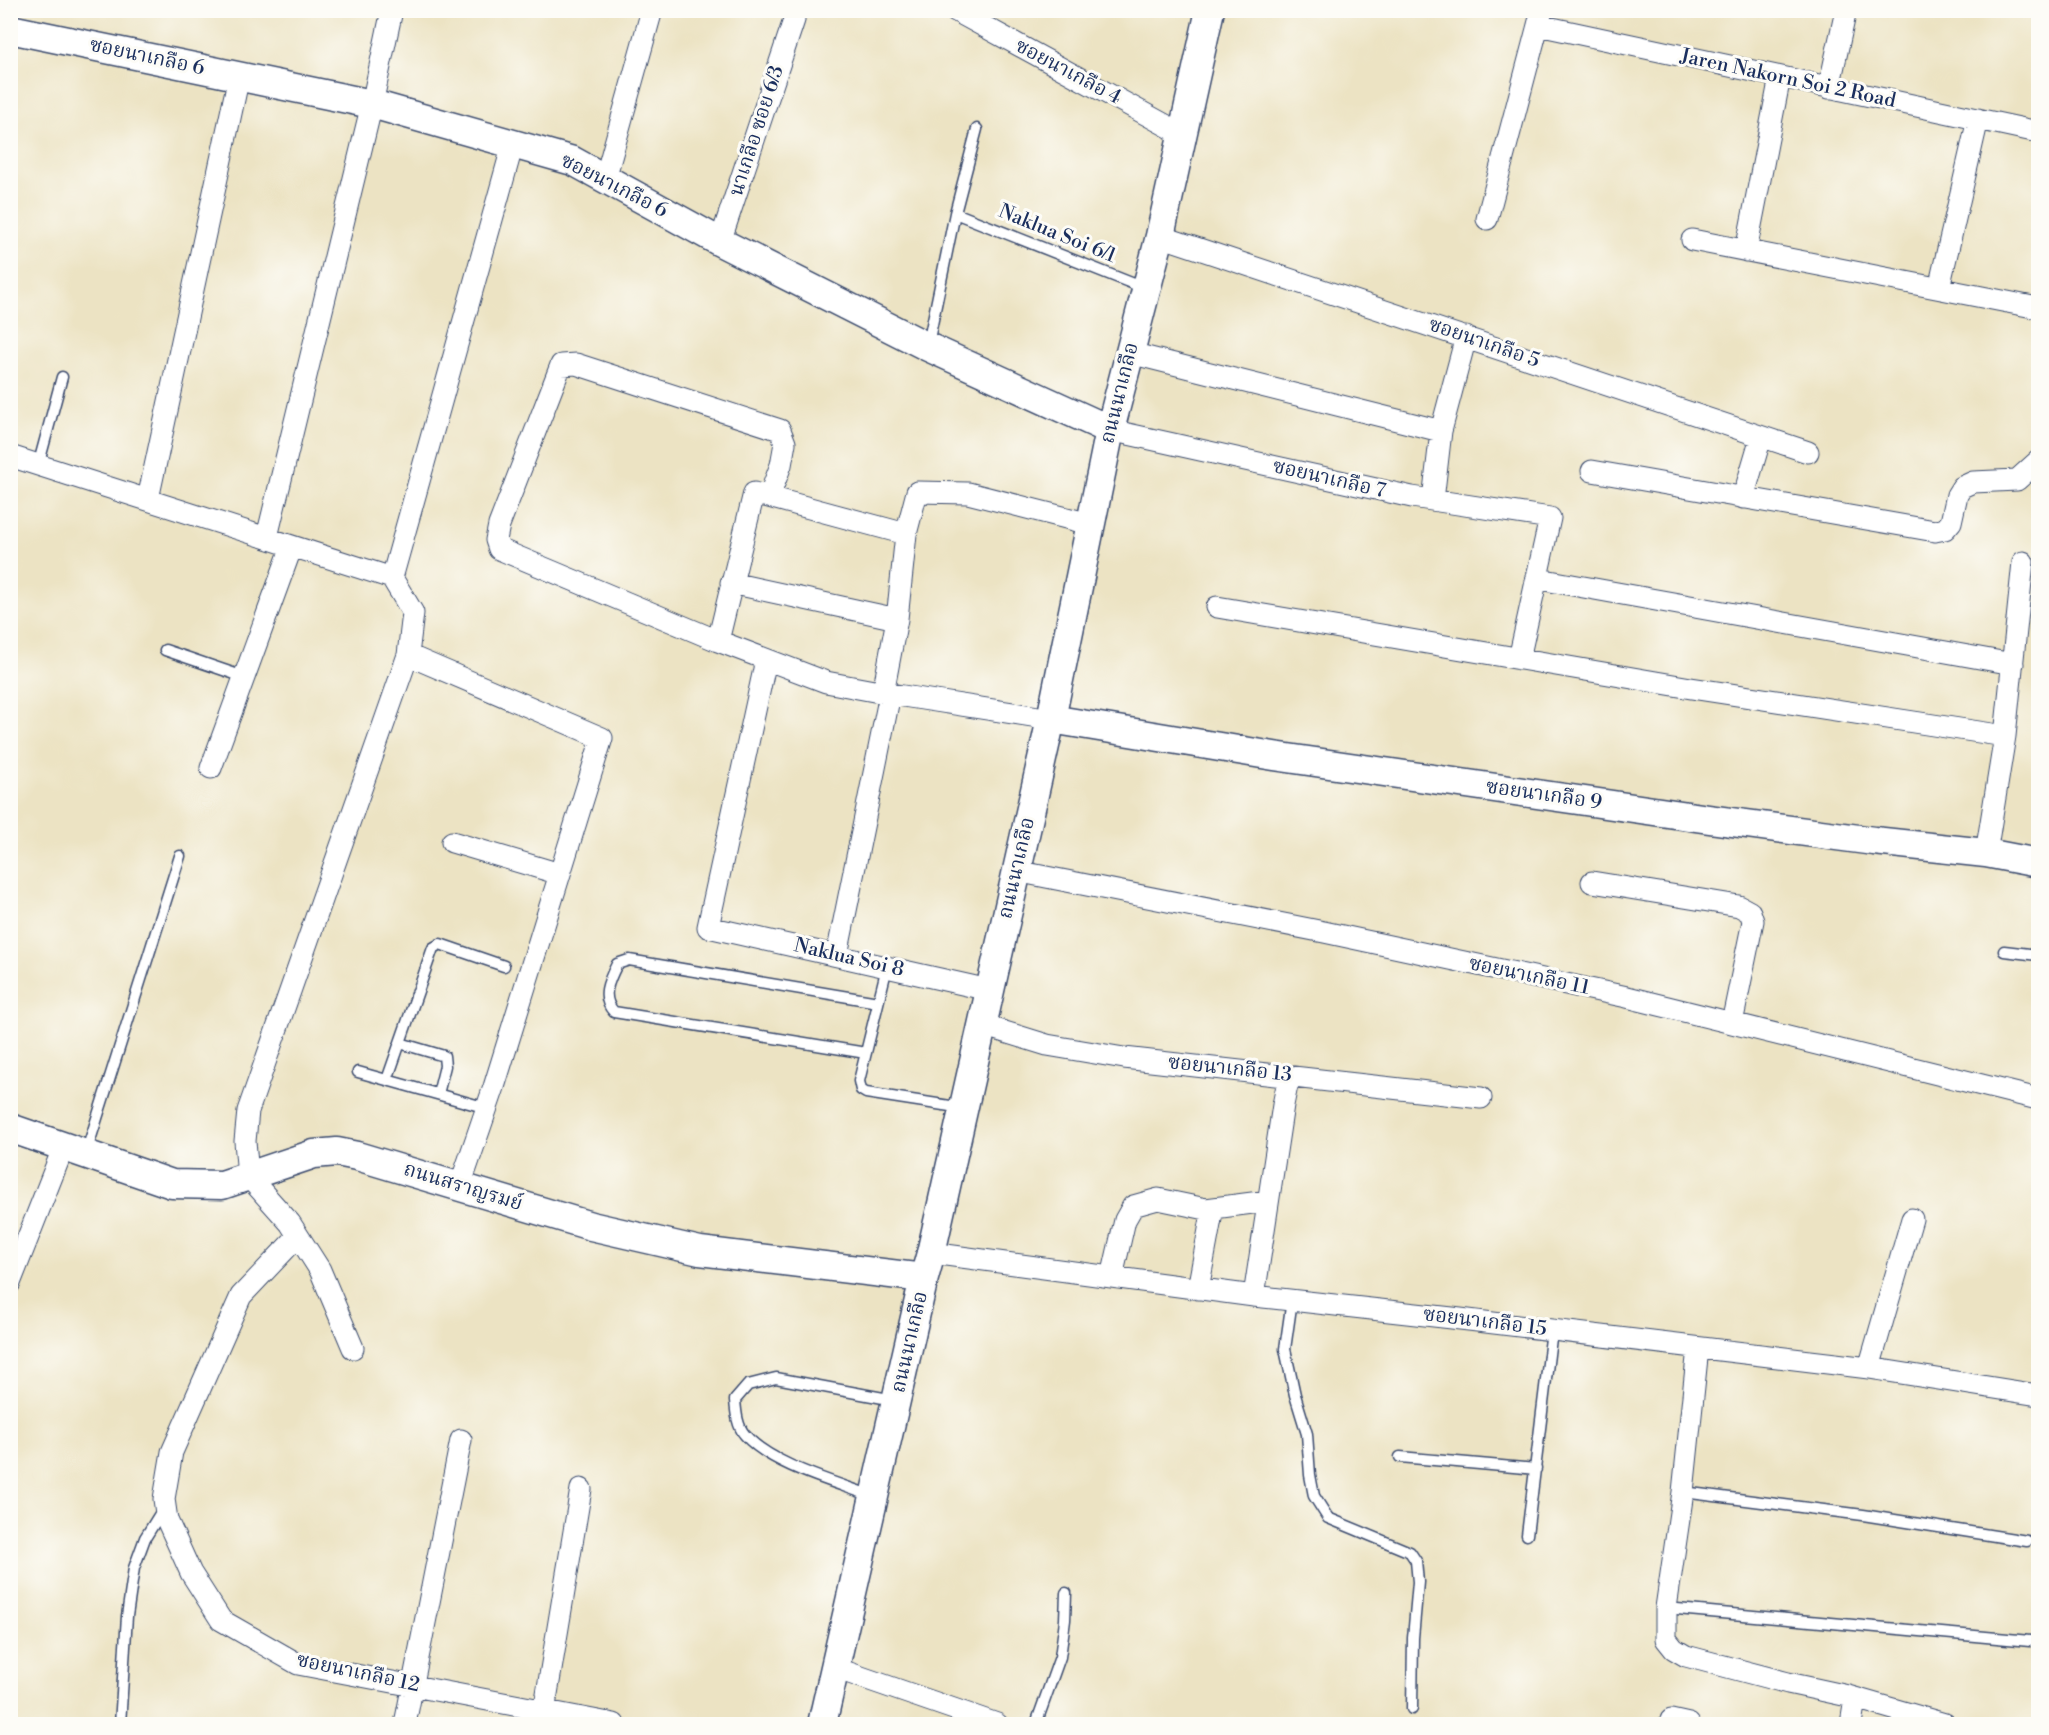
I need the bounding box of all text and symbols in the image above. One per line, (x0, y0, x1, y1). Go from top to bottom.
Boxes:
street label: ซอยนาเกลือ 6 (87, 33, 207, 81)
street label: ซอยนาเกลือ 4 (1011, 34, 1125, 110)
street label: Jaren Nakorn Soi 2 Road (1677, 44, 1899, 114)
street label: นาเกลือ ซอย 6/3 (724, 63, 790, 199)
street label: ซอยนาเกลือ 6 (556, 148, 672, 224)
street label: Naklua Soi 6/1 (995, 199, 1120, 269)
street label: ซอยนาเกลือ 5 (1425, 312, 1543, 374)
street label: ถนนนาเกลือ (1095, 340, 1145, 446)
street label: ซอยนาเกลือ 7 (1270, 454, 1388, 504)
street label: ซอยนาเกลือ 9 (1484, 774, 1604, 816)
street label: ถนนนาเกลือ (993, 815, 1041, 921)
street label: Naklua Soi 8 (791, 933, 907, 983)
street label: ซอยนาเกลือ 11 (1466, 951, 1592, 1001)
street label: ซอยนาเกลือ 13 (1167, 1050, 1293, 1088)
street label: ถนนสราญรมย์ (400, 1157, 526, 1217)
street label: ถนนนาเกลือ (886, 1289, 934, 1395)
street label: ซอยนาเกลือ 15 (1422, 1302, 1548, 1342)
street label: ซอยนาเกลือ 12 (294, 1648, 422, 1698)

